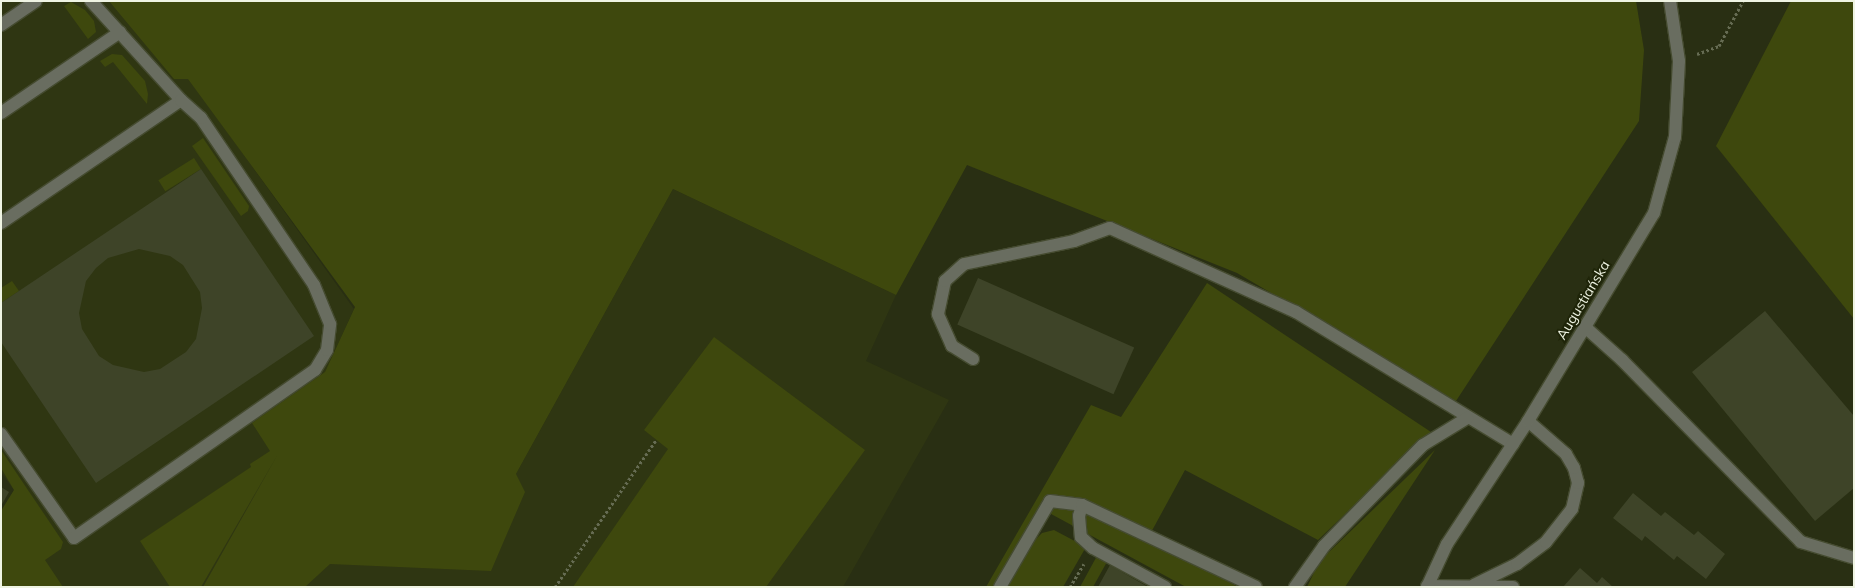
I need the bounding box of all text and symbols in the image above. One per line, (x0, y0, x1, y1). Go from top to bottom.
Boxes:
street label: Augustiańska (1553, 257, 1613, 343)

